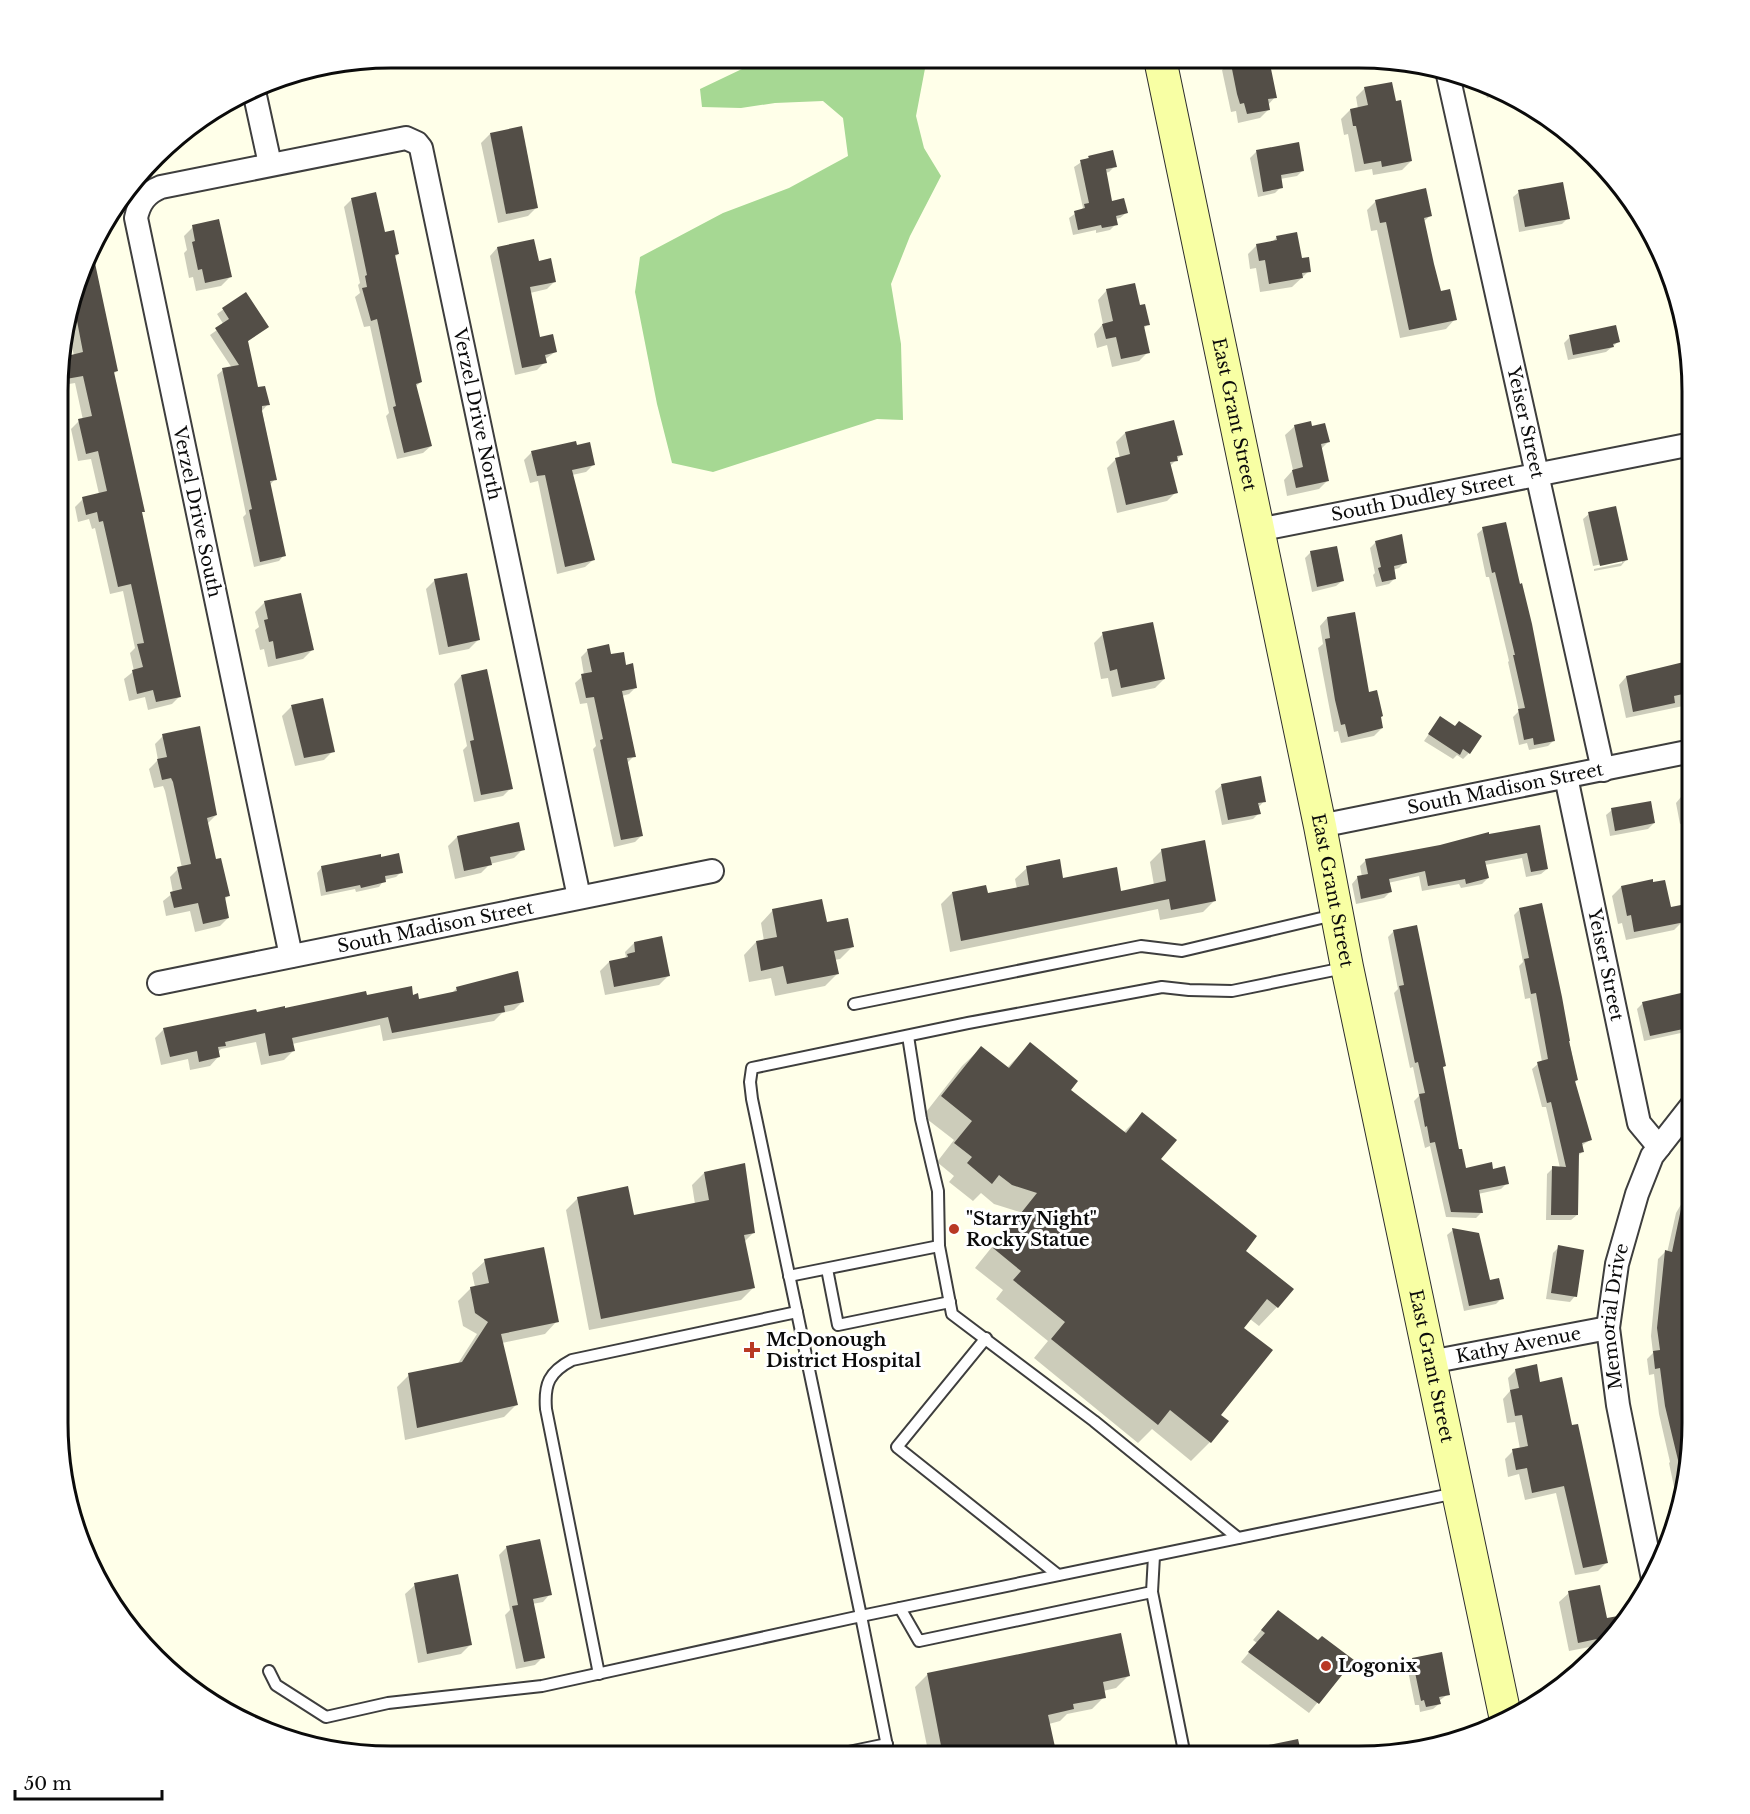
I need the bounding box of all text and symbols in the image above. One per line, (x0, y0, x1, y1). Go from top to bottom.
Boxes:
street label: Verzel Drive North (448, 325, 506, 502)
street label: East Grant Street (1207, 336, 1261, 493)
street label: Yeiser Street (1502, 364, 1549, 481)
street label: Verzel Drive South (168, 424, 226, 599)
street label: South Dudley Street (1329, 468, 1516, 526)
street label: South Madison Street (1405, 758, 1605, 819)
street label: East Grant Street (1307, 811, 1358, 969)
street label: South Madison Street (335, 896, 536, 958)
street label: Yeiser Street (1583, 906, 1628, 1023)
place label: "Starry Night" Rocky Statue (966, 1208, 1097, 1251)
marker: "Starry Night" Rocky Statue (947, 1222, 961, 1236)
street label: Memorial Drive (1597, 1241, 1633, 1391)
street label: East Grant Street (1404, 1287, 1458, 1445)
street label: Kathy Avenue (1454, 1322, 1583, 1368)
place label: McDonough District Hospital (766, 1329, 922, 1372)
marker: McDonough District Hospital (743, 1341, 761, 1359)
place label: Logonix (1338, 1655, 1418, 1677)
marker: Logonix (1319, 1659, 1333, 1673)
scale bar (15, 1763, 162, 1801)
text: 50 m (24, 1773, 72, 1795)

